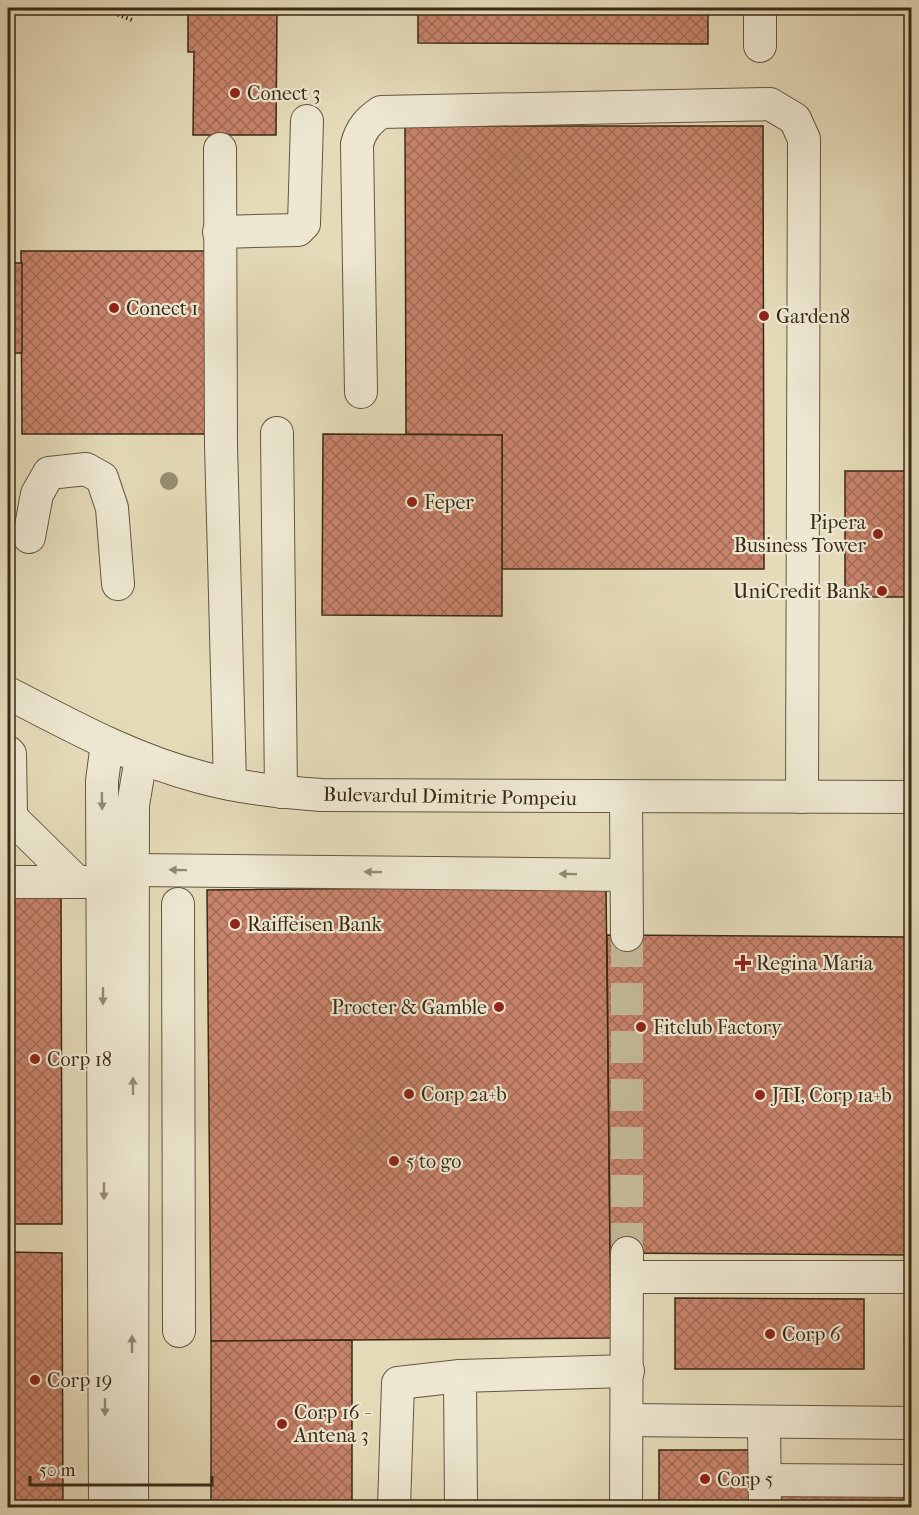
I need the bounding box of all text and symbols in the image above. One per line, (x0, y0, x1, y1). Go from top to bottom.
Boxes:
place label: Conect 3 (247, 82, 320, 105)
marker: Conect 3 (228, 86, 242, 100)
place label: Conect 1 (126, 297, 198, 320)
marker: Conect 1 (107, 301, 121, 315)
place label: Garden8 (776, 305, 850, 328)
marker: Garden8 (757, 309, 771, 323)
place label: Feper (424, 491, 474, 514)
marker: Feper (405, 495, 419, 509)
place label: Pipera Business Tower (734, 511, 867, 557)
marker: Pipera Business Tower (871, 527, 885, 541)
place label: UniCredit Bank (733, 580, 871, 603)
marker: UniCredit Bank (875, 584, 889, 598)
street label: Bulevardul Dimitrie Pompeiu (323, 783, 578, 810)
one-way arrow (97, 792, 107, 811)
one-way arrow (168, 865, 187, 875)
one-way arrow (363, 867, 382, 877)
one-way arrow (558, 869, 577, 879)
place label: Raiffeisen Bank (247, 913, 383, 936)
marker: Raiffeisen Bank (228, 917, 242, 931)
place label: Regina Maria (756, 952, 874, 975)
marker: Regina Maria (734, 954, 752, 972)
one-way arrow (98, 987, 108, 1006)
place label: Procter & Gamble (332, 996, 487, 1019)
marker: Procter & Gamble (492, 1000, 506, 1014)
place label: Fitclub Factory (653, 1016, 783, 1039)
marker: Fitclub Factory (634, 1020, 648, 1034)
place label: Corp 18 (47, 1048, 112, 1071)
marker: Corp 18 (28, 1052, 42, 1066)
one-way arrow (128, 1077, 138, 1096)
place label: Corp 2a+b (421, 1083, 507, 1106)
place label: JTI, Corp 1a+b (770, 1084, 892, 1107)
marker: Corp 2a+b (402, 1087, 416, 1101)
marker: JTI, Corp 1a+b (753, 1088, 767, 1102)
place label: 5 to go (406, 1150, 461, 1173)
marker: 5 to go (387, 1154, 401, 1168)
one-way arrow (99, 1182, 109, 1201)
place label: Corp 6 (782, 1323, 841, 1346)
marker: Corp 6 (763, 1327, 777, 1341)
one-way arrow (127, 1335, 137, 1354)
place label: Corp 19 (47, 1369, 112, 1392)
marker: Corp 19 (28, 1373, 42, 1387)
one-way arrow (100, 1398, 110, 1417)
place label: Corp 16 - Antena 3 (293, 1401, 372, 1447)
marker: Corp 16 - Antena 3 (275, 1417, 289, 1431)
scale bar (30, 1449, 212, 1487)
text: 50 m (39, 1460, 76, 1481)
place label: Corp 5 (717, 1468, 773, 1491)
marker: Corp 5 (698, 1472, 712, 1486)

